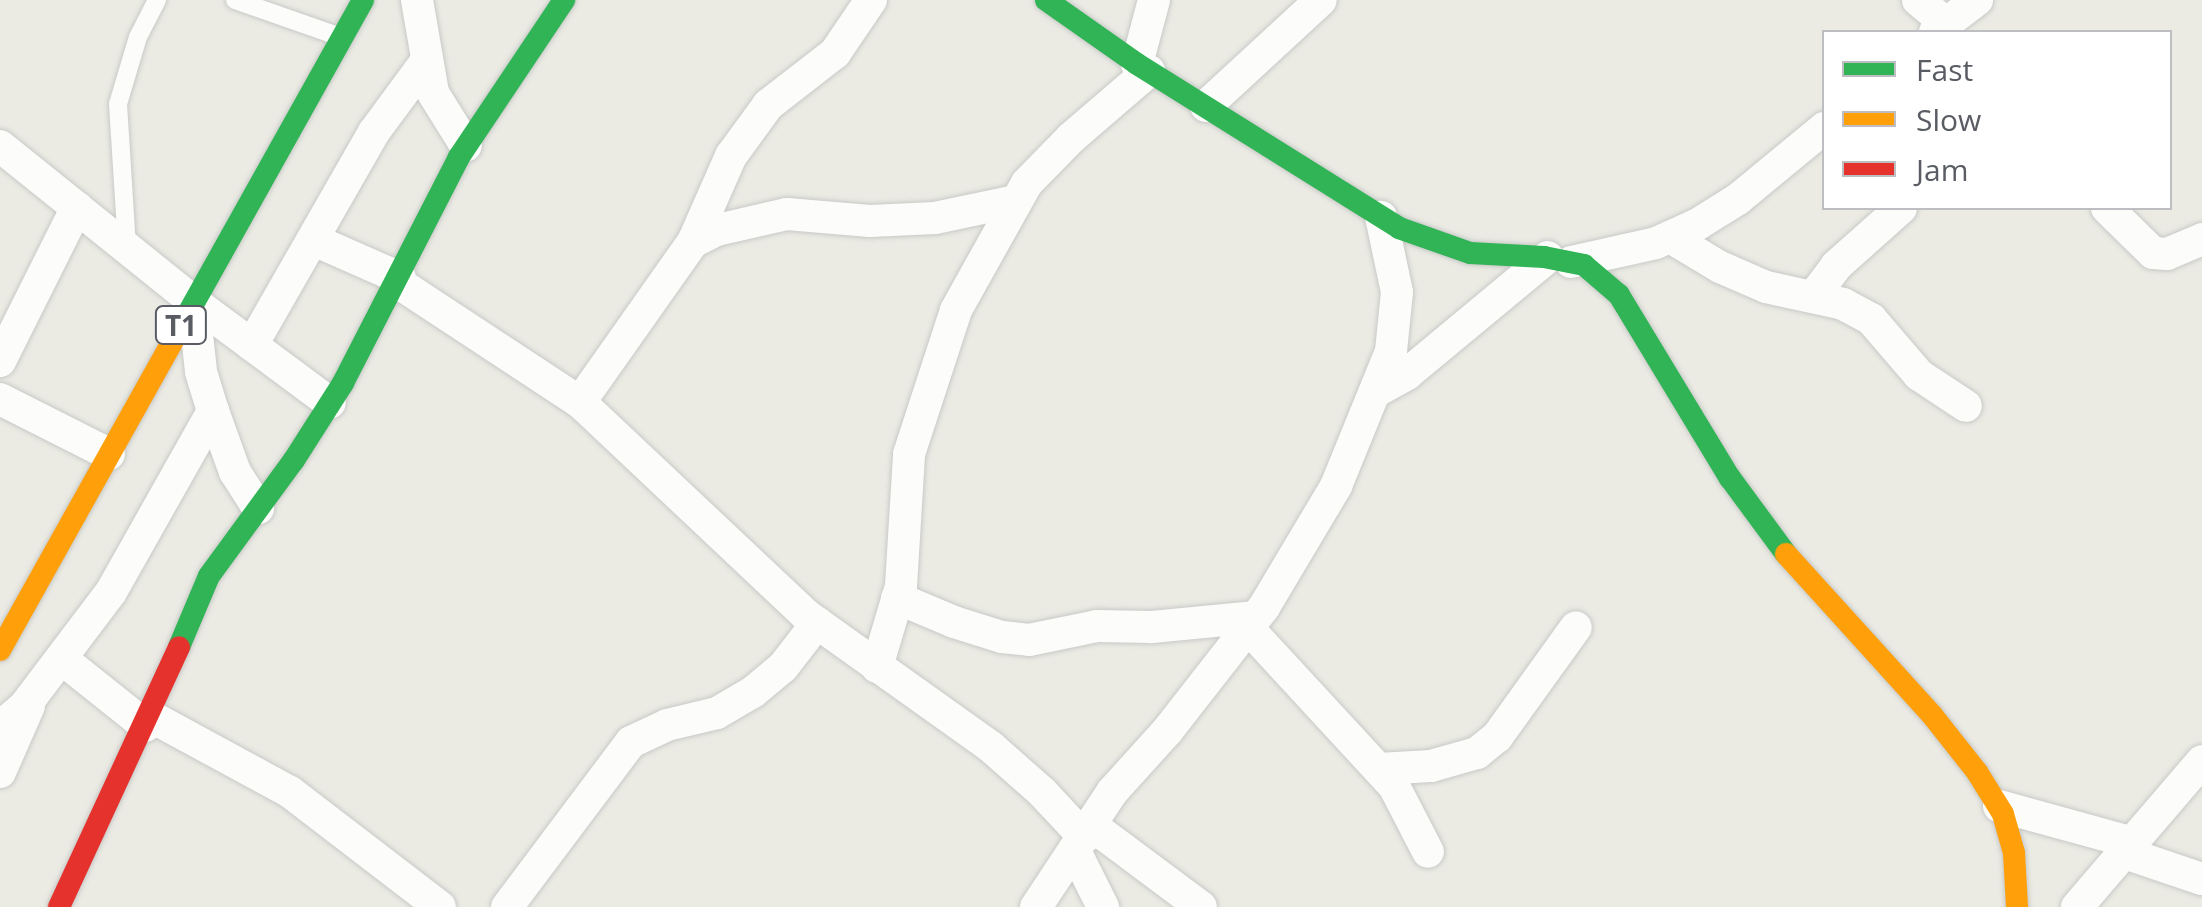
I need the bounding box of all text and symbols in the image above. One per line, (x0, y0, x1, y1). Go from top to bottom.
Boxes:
legend (1822, 30, 2172, 210)
text: Fast (1916, 49, 1973, 90)
text: Slow (1916, 99, 1981, 140)
text: Jam (1916, 149, 1969, 190)
road number: T1 (154, 302, 208, 348)

